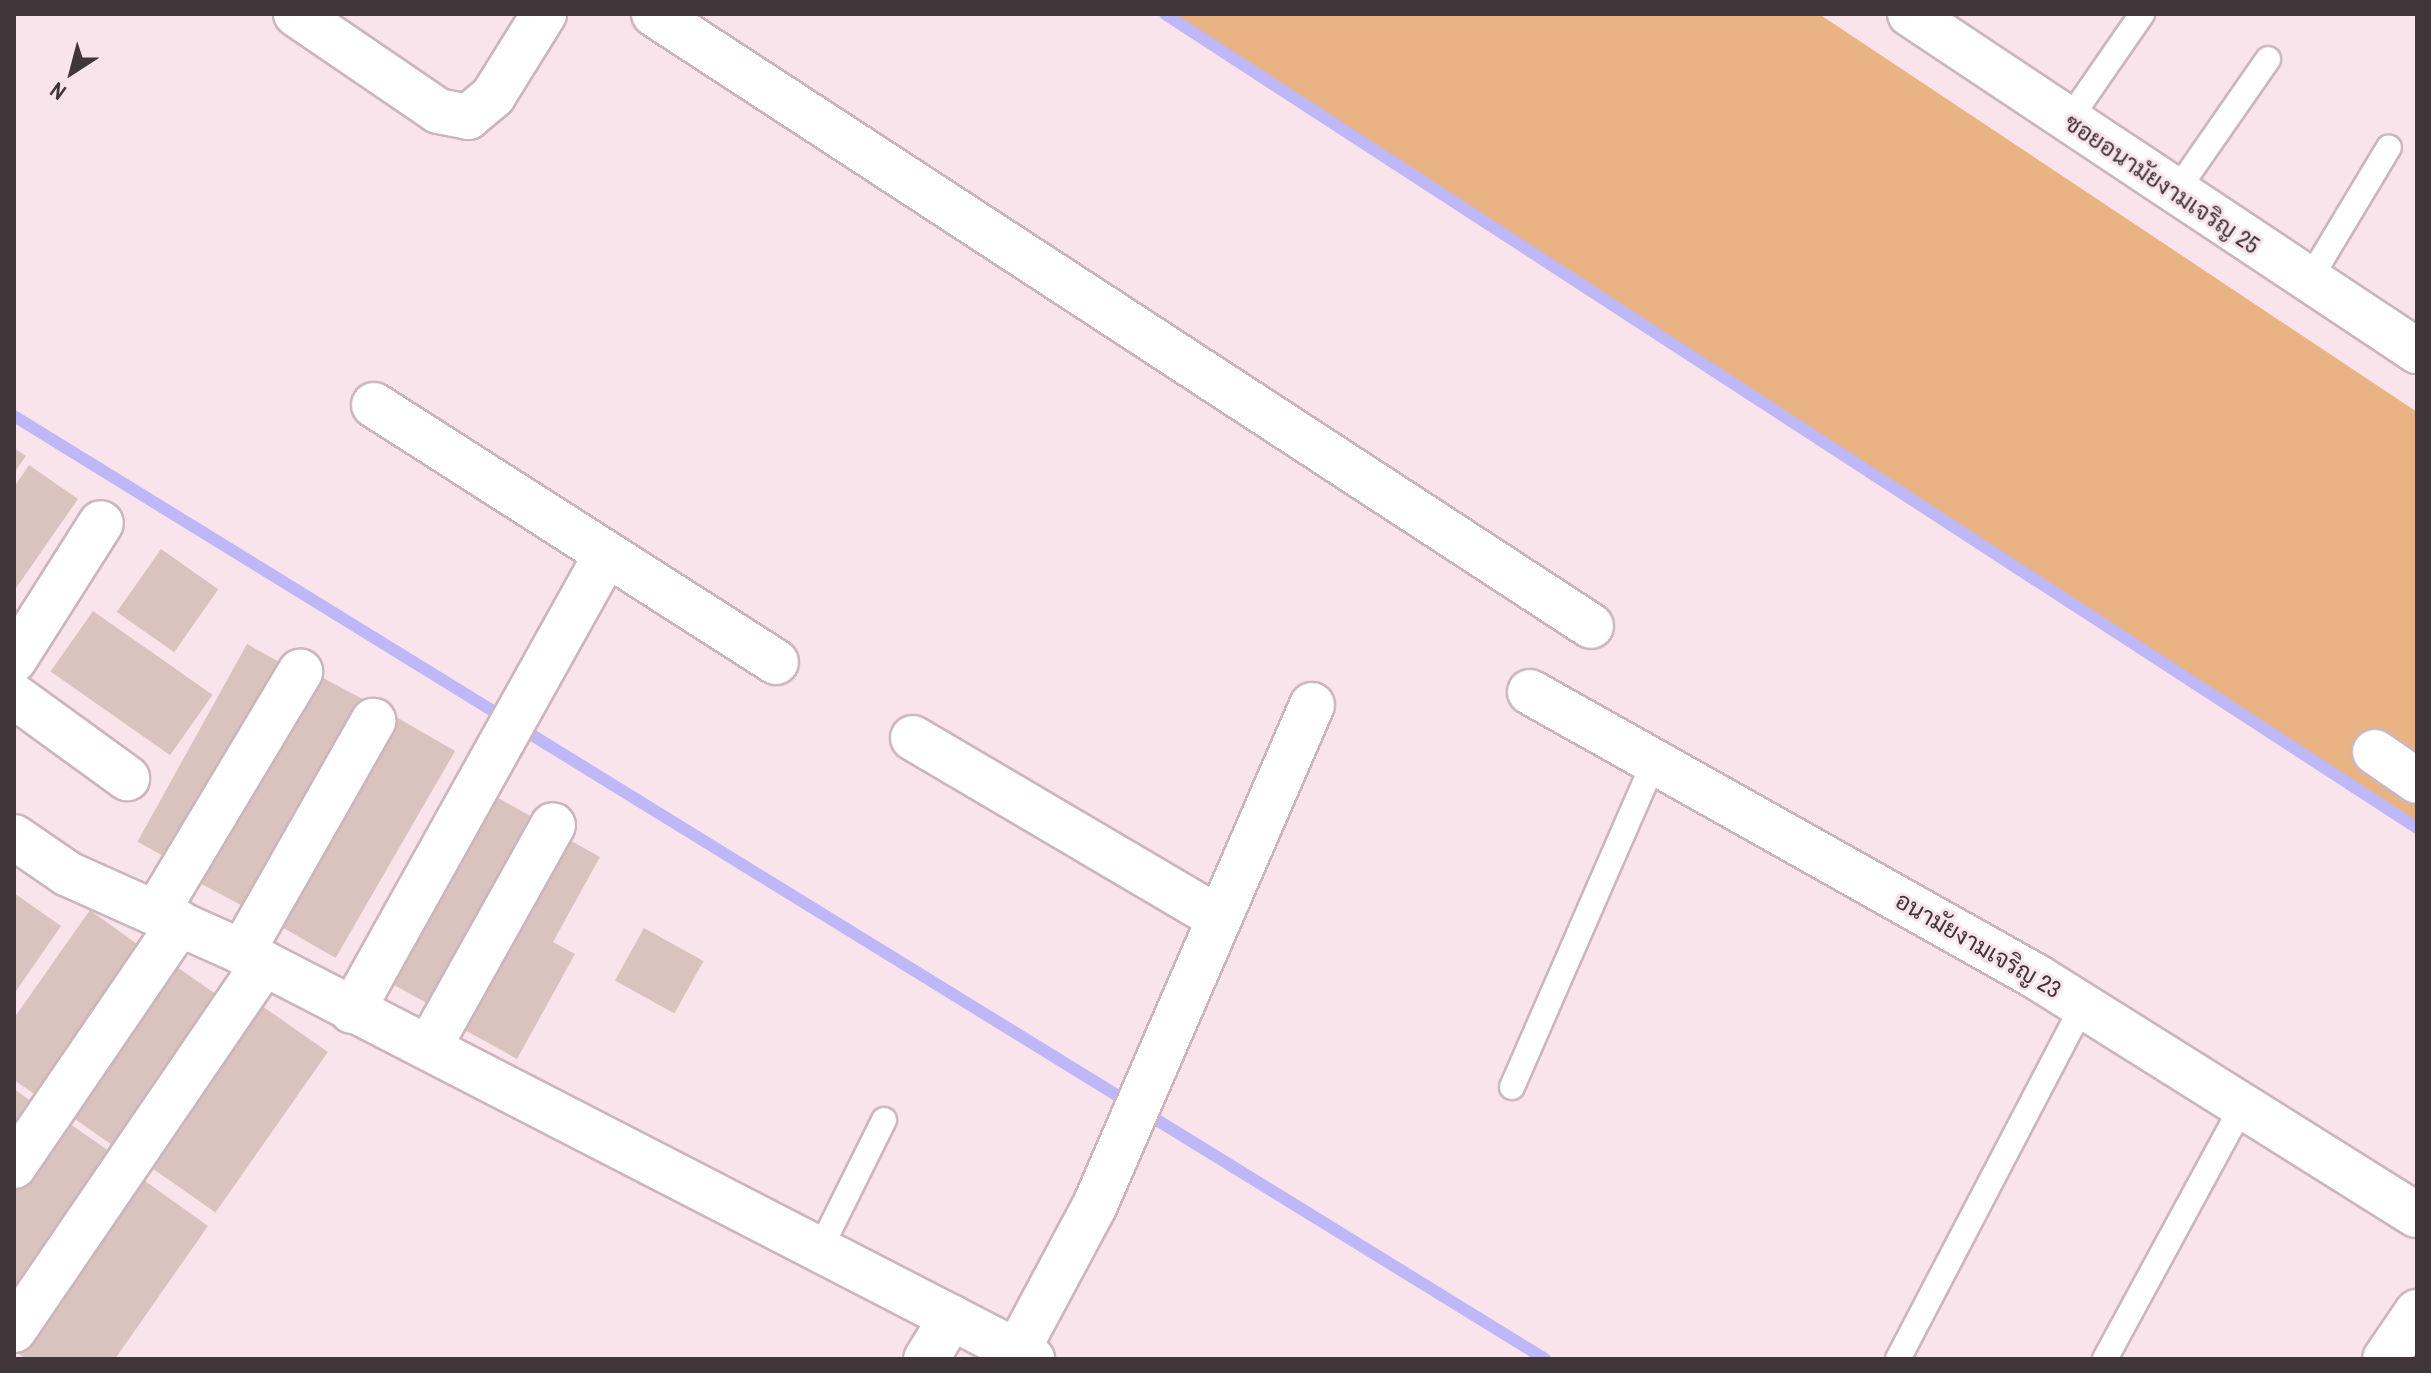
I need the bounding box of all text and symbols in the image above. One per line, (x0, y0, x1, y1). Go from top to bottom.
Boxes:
north arrow (32, 32, 112, 112)
text: N (44, 75, 72, 107)
street label: ซอยอนามัยงามเจริญ 25 (2059, 108, 2265, 260)
street label: อนามัยงามเจริญ 23 (1890, 886, 2066, 1004)

